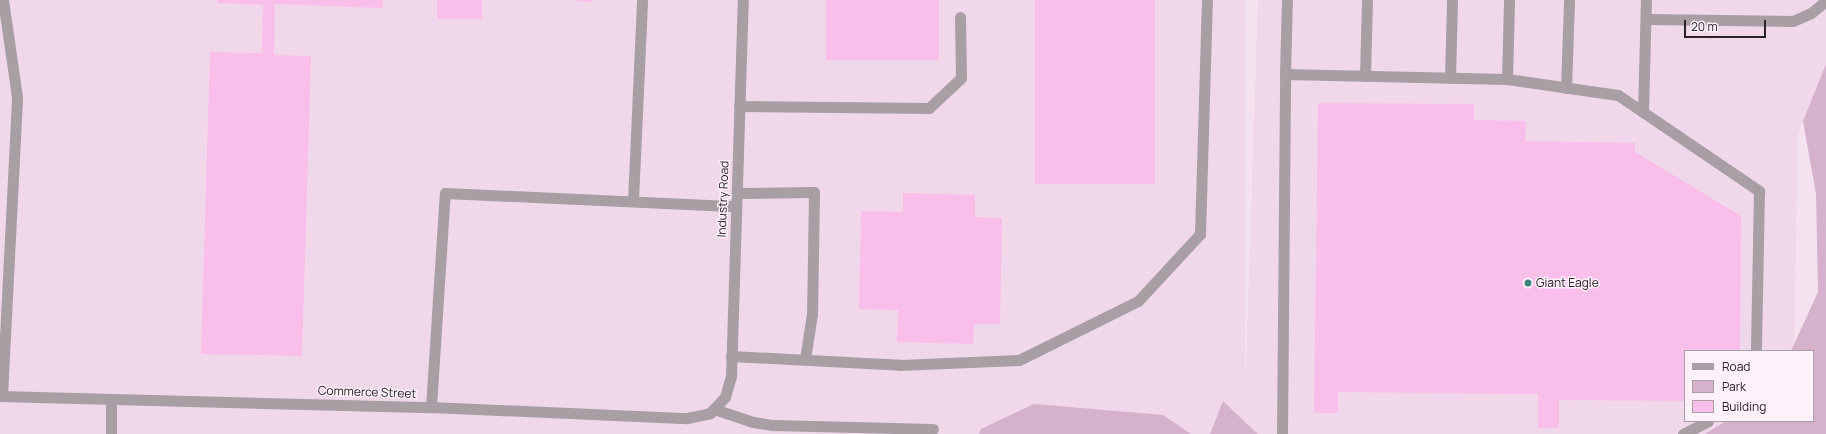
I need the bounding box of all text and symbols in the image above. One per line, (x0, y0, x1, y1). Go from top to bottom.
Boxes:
scale bar (1686, 12, 1768, 38)
text: 20 m (1691, 18, 1718, 35)
street label: Industry Road (714, 160, 732, 238)
place label: Giant Eagle (1536, 276, 1599, 290)
marker: Giant Eagle (1523, 278, 1533, 288)
legend (1684, 350, 1814, 422)
text: Road (1722, 358, 1750, 375)
text: Park (1722, 378, 1746, 395)
street label: Commerce Street (318, 383, 416, 401)
text: Building (1722, 398, 1766, 415)

